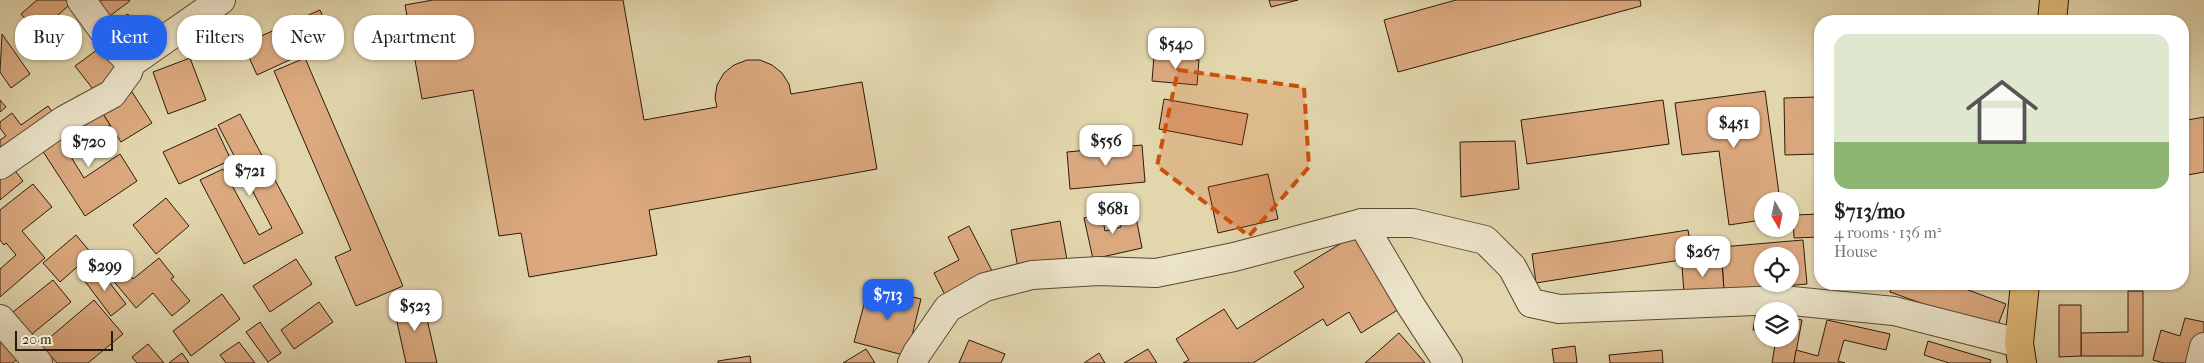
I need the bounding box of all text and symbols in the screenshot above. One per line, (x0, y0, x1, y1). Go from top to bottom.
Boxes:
chip: Buy (15, 15, 82, 60)
chip: Rent (92, 15, 167, 60)
chip: Filters (177, 15, 262, 60)
chip: New (272, 15, 344, 60)
chip: Apartment (354, 15, 474, 60)
pin: $540 (1146, 28, 1206, 70)
text: $540 (1159, 34, 1193, 53)
icon: home (1957, 67, 2047, 157)
pin: $451 (1704, 106, 1764, 149)
text: $451 (1719, 113, 1749, 132)
pin: $556 (1076, 124, 1136, 167)
pin: $720 (59, 126, 119, 168)
text: $556 (1090, 131, 1122, 150)
text: $720 (72, 132, 106, 151)
pin: $721 (220, 154, 280, 197)
text: $721 (235, 161, 265, 180)
pin: $681 (1083, 192, 1143, 235)
north arrow (1754, 192, 1799, 238)
map controls (1754, 192, 1799, 347)
text: $681 (1097, 199, 1129, 218)
text: $713/mo (1834, 199, 1905, 223)
text: 4 rooms · 136 m² (1834, 223, 1941, 242)
pin: $267 (1673, 236, 1733, 278)
text: $267 (1686, 242, 1720, 261)
text: House (1834, 242, 1877, 261)
button: locate (1754, 247, 1799, 292)
pin: $299 (75, 250, 135, 292)
text: $299 (88, 256, 122, 275)
pin: $713 (858, 278, 918, 321)
text: $713 (874, 285, 902, 304)
pin: $523 (385, 290, 445, 332)
text: $523 (400, 296, 430, 315)
button: layers (1754, 302, 1799, 347)
scale bar (15, 328, 112, 351)
text: 20 m (22, 331, 52, 348)

